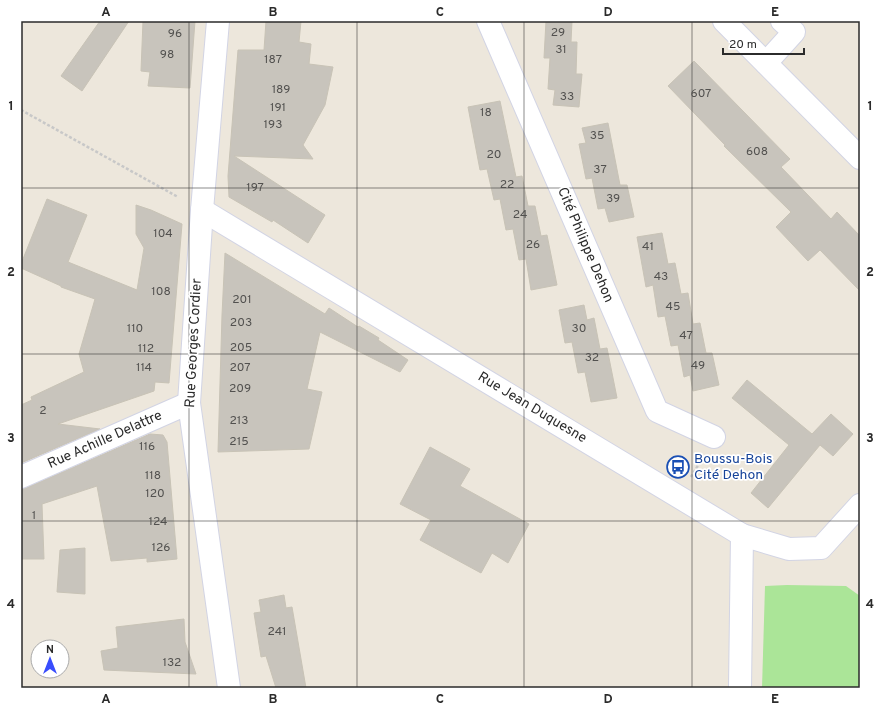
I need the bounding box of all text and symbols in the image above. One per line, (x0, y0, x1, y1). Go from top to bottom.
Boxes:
text: A (101, 5, 111, 21)
text: B (269, 5, 278, 21)
text: C (436, 5, 444, 21)
text: D (603, 5, 613, 21)
text: E (771, 5, 779, 21)
house number: 29 (551, 25, 565, 41)
house number: 96 (168, 26, 182, 42)
scale bar (723, 30, 804, 56)
text: 20 m (729, 37, 757, 53)
house number: 31 (555, 42, 567, 58)
house number: 98 (160, 47, 174, 63)
house number: 187 (264, 52, 282, 68)
house number: 189 (272, 82, 290, 98)
house number: 607 (691, 86, 711, 102)
house number: 33 (560, 89, 574, 105)
text: 1 (8, 99, 14, 115)
text: 1 (867, 99, 873, 115)
house number: 191 (270, 100, 286, 116)
house number: 18 (480, 105, 492, 121)
house number: 193 (264, 117, 282, 133)
house number: 35 (590, 128, 604, 144)
house number: 608 (746, 144, 768, 160)
house number: 20 (486, 147, 502, 163)
house number: 37 (593, 162, 607, 178)
house number: 22 (500, 177, 514, 193)
house number: 197 (246, 180, 264, 196)
street label: Cité Philippe Dehon (553, 185, 617, 305)
house number: 39 (606, 191, 620, 207)
house number: 24 (513, 207, 527, 223)
house number: 104 (153, 226, 173, 242)
house number: 26 (526, 237, 540, 253)
house number: 41 (642, 239, 654, 255)
text: 2 (7, 265, 15, 281)
text: 2 (866, 265, 874, 281)
house number: 43 (654, 269, 668, 285)
street label: Rue Georges Cordier (182, 277, 206, 408)
house number: 108 (151, 284, 171, 300)
house number: 201 (232, 292, 252, 308)
house number: 45 (666, 299, 680, 315)
house number: 203 (230, 315, 252, 331)
house number: 110 (127, 321, 143, 337)
house number: 30 (572, 321, 586, 337)
house number: 47 (679, 328, 693, 344)
house number: 205 (230, 340, 252, 356)
house number: 112 (138, 341, 154, 357)
house number: 32 (585, 350, 599, 366)
house number: 49 (691, 358, 705, 374)
house number: 114 (136, 360, 152, 376)
house number: 207 (230, 360, 250, 376)
street label: Rue Jean Duquesne (474, 369, 590, 447)
house number: 209 (229, 381, 251, 397)
house number: 2 (39, 403, 47, 419)
street label: Rue Achille Delattre (45, 407, 165, 473)
house number: 213 (229, 413, 249, 429)
text: 3 (7, 431, 15, 447)
text: 3 (866, 431, 874, 447)
house number: 215 (229, 434, 249, 450)
house number: 116 (139, 439, 155, 455)
place label: Boussu-Bois Cité Dehon (694, 451, 773, 484)
bus stop icon: Boussu-Bois Cité Dehon (665, 454, 691, 480)
house number: 118 (145, 468, 161, 484)
house number: 120 (145, 486, 165, 502)
house number: 1 (32, 508, 36, 524)
house number: 124 (148, 514, 168, 530)
house number: 126 (152, 540, 170, 556)
text: 4 (7, 597, 15, 613)
text: 4 (866, 597, 874, 613)
house number: 241 (267, 624, 287, 640)
north arrow (30, 639, 70, 679)
text: N (46, 643, 54, 657)
house number: 132 (163, 655, 181, 671)
text: A (101, 692, 111, 708)
text: B (269, 692, 278, 708)
text: C (436, 692, 444, 708)
text: D (603, 692, 613, 708)
text: E (771, 692, 779, 708)

